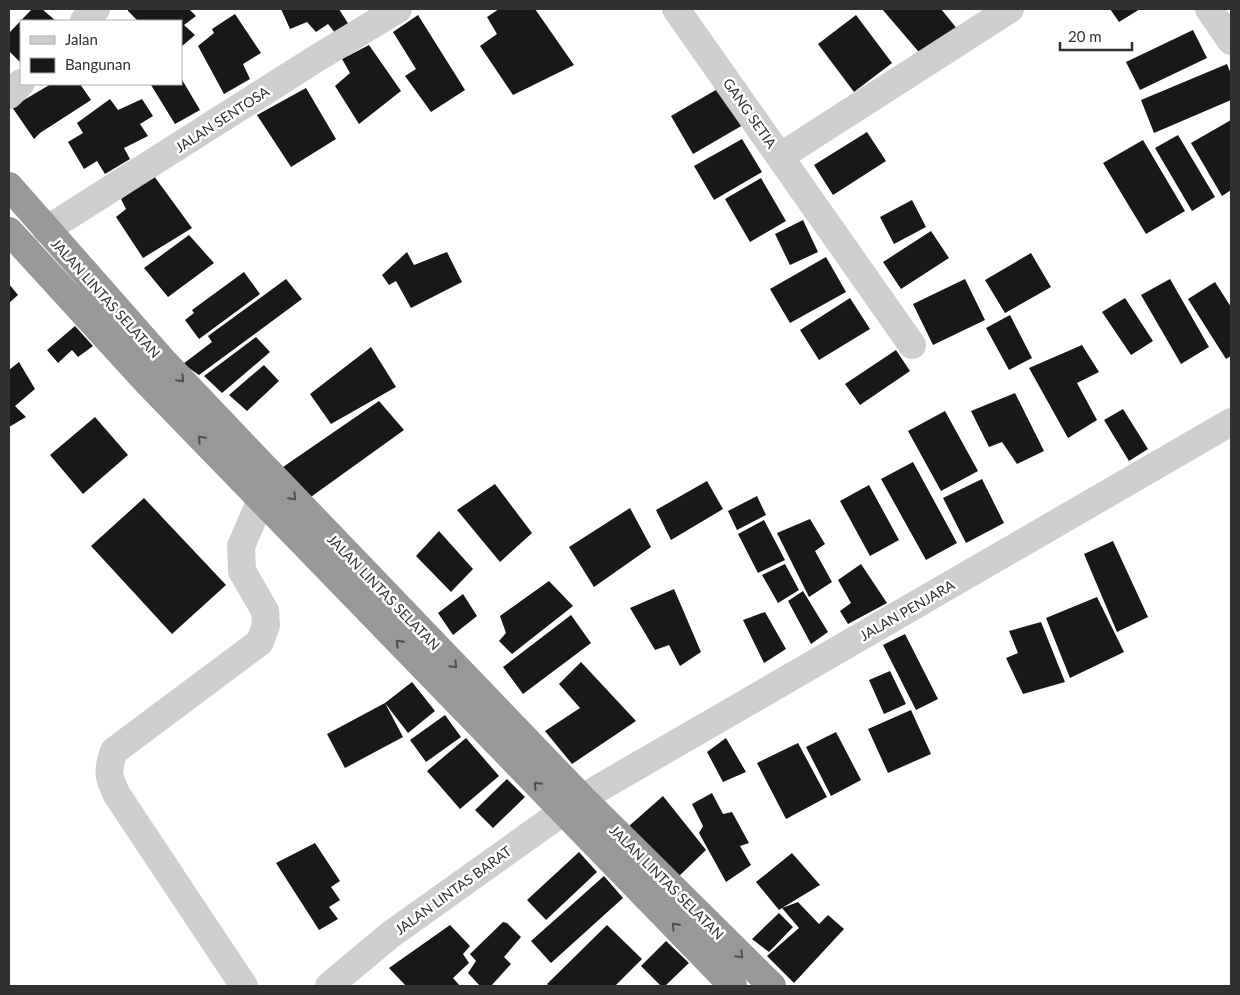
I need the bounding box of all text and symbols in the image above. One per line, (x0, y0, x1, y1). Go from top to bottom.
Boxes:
legend (20, 20, 182, 85)
scale bar (1060, 20, 1132, 52)
text: 20 m (1068, 27, 1102, 45)
text: Jalan (65, 30, 98, 48)
text: Bangunan (65, 55, 131, 73)
street label: GANG SETIA (720, 75, 781, 152)
street label: JALAN SENTOSA (172, 82, 273, 156)
street label: JALAN LINTAS SELATAN (48, 235, 164, 361)
one-way arrow (175, 374, 184, 383)
one-way arrow (198, 435, 207, 444)
one-way arrow (287, 491, 296, 500)
street label: JALAN LINTAS SELATAN (324, 530, 444, 654)
street label: JALAN PENJARA (856, 576, 958, 644)
one-way arrow (396, 640, 405, 649)
one-way arrow (448, 659, 457, 668)
one-way arrow (534, 782, 543, 791)
street label: JALAN LINTAS SELATAN (606, 821, 728, 943)
street label: JALAN LINTAS BARAT (391, 842, 515, 938)
one-way arrow (671, 923, 680, 932)
one-way arrow (735, 949, 744, 958)

